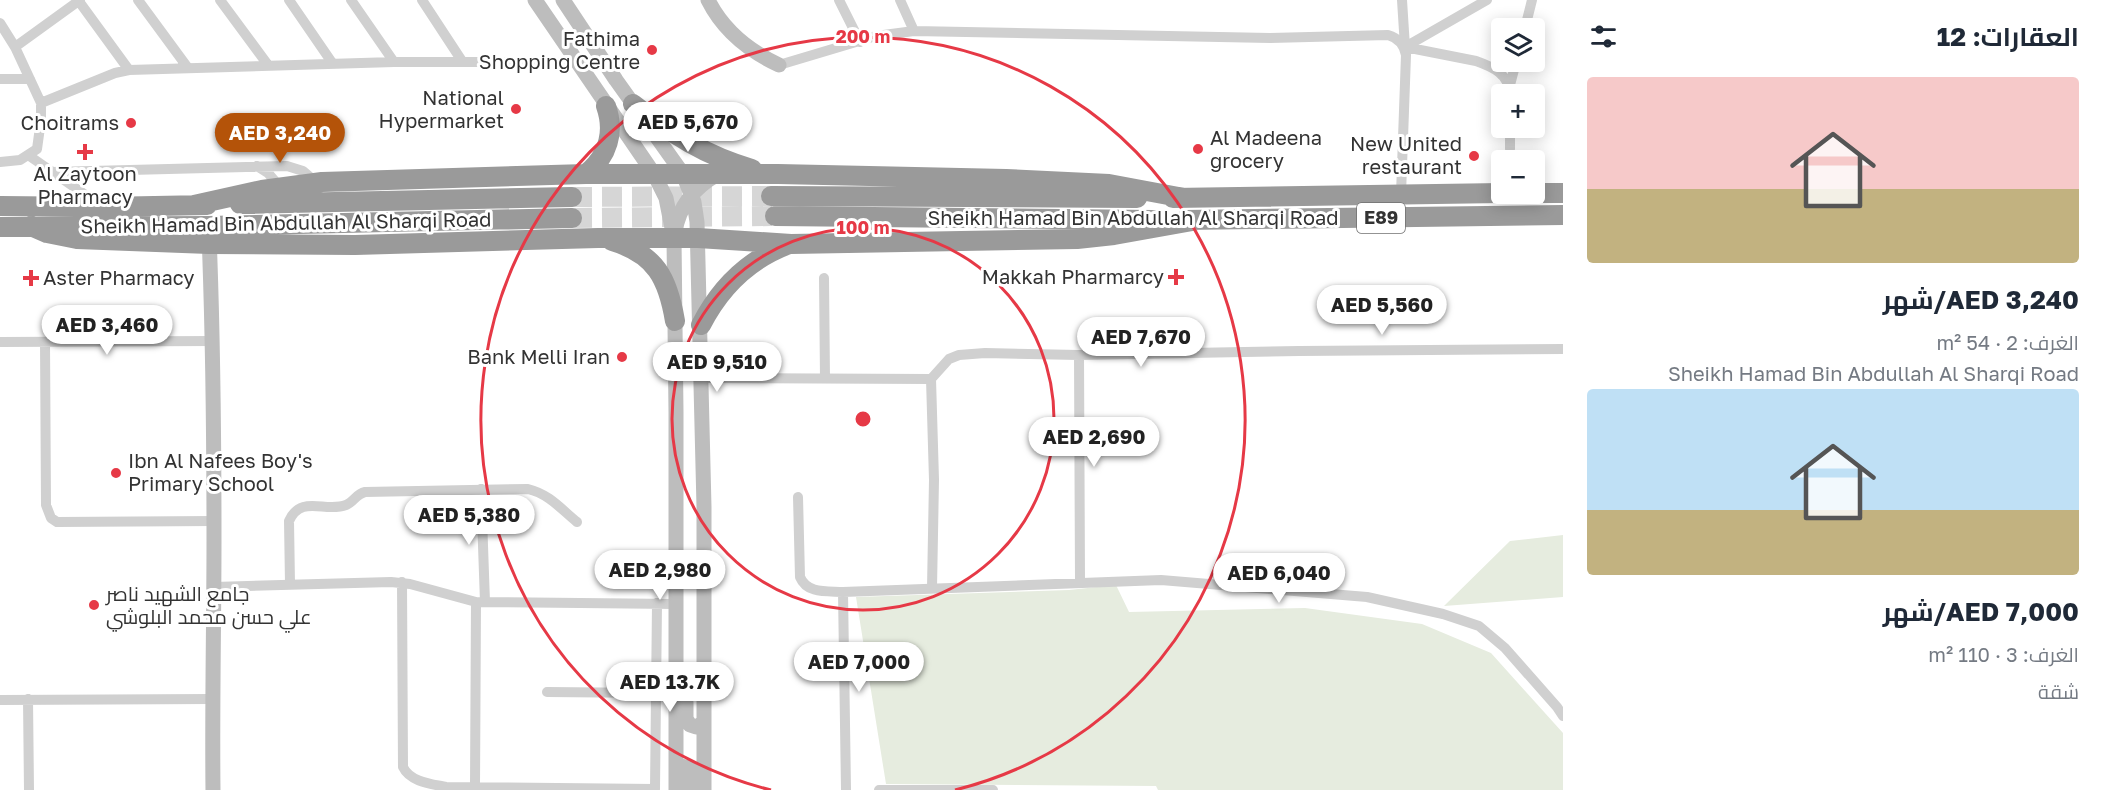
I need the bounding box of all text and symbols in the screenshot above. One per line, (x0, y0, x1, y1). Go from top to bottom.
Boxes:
map controls (1491, 18, 1545, 204)
button: layers (1491, 18, 1545, 72)
icon: filters (1587, 20, 1620, 53)
text: العقارات: 12 (1937, 21, 2079, 52)
text: 200 m (836, 25, 890, 47)
place label: Fathima Shopping Centre (479, 26, 640, 73)
marker: Fathima Shopping Centre (645, 43, 659, 57)
button: + (1491, 84, 1545, 138)
place label: National Hypermarket (379, 85, 504, 132)
marker: National Hypermarket (509, 102, 523, 116)
pin: AED 5,670 (619, 102, 757, 153)
text: AED 5,670 (637, 109, 739, 133)
place label: Choitrams (21, 110, 119, 134)
pin: AED 3,240 (211, 113, 349, 164)
marker: Choitrams (124, 116, 138, 130)
icon: home (1779, 116, 1887, 224)
text: AED 3,240 (229, 120, 331, 144)
place label: Al Madeena grocery (1210, 125, 1322, 172)
place label: New United restaurant (1350, 131, 1462, 178)
marker: Al Madeena grocery (1191, 142, 1205, 156)
marker: Al Zaytoon Pharmacy (78, 145, 92, 159)
marker: New United restaurant (1467, 149, 1481, 163)
button: − (1491, 150, 1545, 204)
place label: Al Zaytoon Pharmacy (33, 161, 137, 208)
road number: E89 (1357, 203, 1405, 233)
street label: Sheikh Hamad Bin Abdullah Al Sharqi Road (927, 205, 1339, 229)
street label: Sheikh Hamad Bin Abdullah Al Sharqi Road (80, 206, 492, 238)
text: 100 m (837, 216, 889, 238)
place label: Makkah Pharmarcy (982, 264, 1164, 288)
place label: Aster Pharmacy (43, 265, 195, 289)
marker: Makkah Pharmarcy (1169, 270, 1183, 284)
marker: Aster Pharmacy (24, 271, 38, 285)
text: AED 3,240/شهر (1883, 284, 2079, 315)
pin: AED 5,560 (1313, 285, 1451, 336)
text: AED 5,560 (1331, 292, 1433, 316)
pin: AED 3,460 (38, 305, 176, 356)
text: AED 3,460 (56, 312, 158, 336)
pin: AED 7,670 (1072, 317, 1210, 368)
text: AED 7,670 (1091, 324, 1191, 348)
text: الغرف: 2 · 54 m² (1936, 330, 2079, 354)
pin: AED 9,510 (648, 342, 786, 393)
place label: Bank Melli Iran (467, 344, 610, 368)
text: AED 9,510 (667, 349, 767, 373)
marker: Bank Melli Iran (615, 350, 629, 364)
text: Sheikh Hamad Bin Abdullah Al Sharqi Road (1668, 361, 2079, 385)
centre of rings (853, 409, 873, 429)
pin: AED 2,690 (1025, 417, 1163, 468)
text: AED 2,690 (1043, 424, 1145, 448)
icon: home (1779, 428, 1887, 536)
place label: Ibn Al Nafees Boy's Primary School (128, 448, 313, 495)
marker: Ibn Al Nafees Boy's Primary School (109, 466, 123, 480)
pin: AED 5,380 (400, 495, 538, 546)
text: AED 5,380 (418, 502, 520, 526)
pin: AED 2,980 (591, 550, 729, 601)
pin: AED 6,040 (1210, 553, 1348, 604)
text: AED 2,980 (608, 557, 712, 581)
text: AED 6,040 (1227, 560, 1331, 584)
place label: جامع الشهيد ناصر علي حسن محمد البلوشي (105, 581, 312, 633)
text: AED 7,000/شهر (1883, 596, 2079, 627)
marker: جامع الشهيد ناصر علي حسن محمد البلوشي (87, 598, 101, 612)
pin: AED 7,000 (790, 642, 928, 693)
text: الغرف: 3 · 110 m² (1928, 642, 2079, 666)
text: AED 7,000 (808, 649, 910, 673)
pin: AED 13.7K (601, 662, 739, 713)
text: AED 13.7K (620, 669, 720, 693)
text: شقة (2038, 679, 2079, 703)

